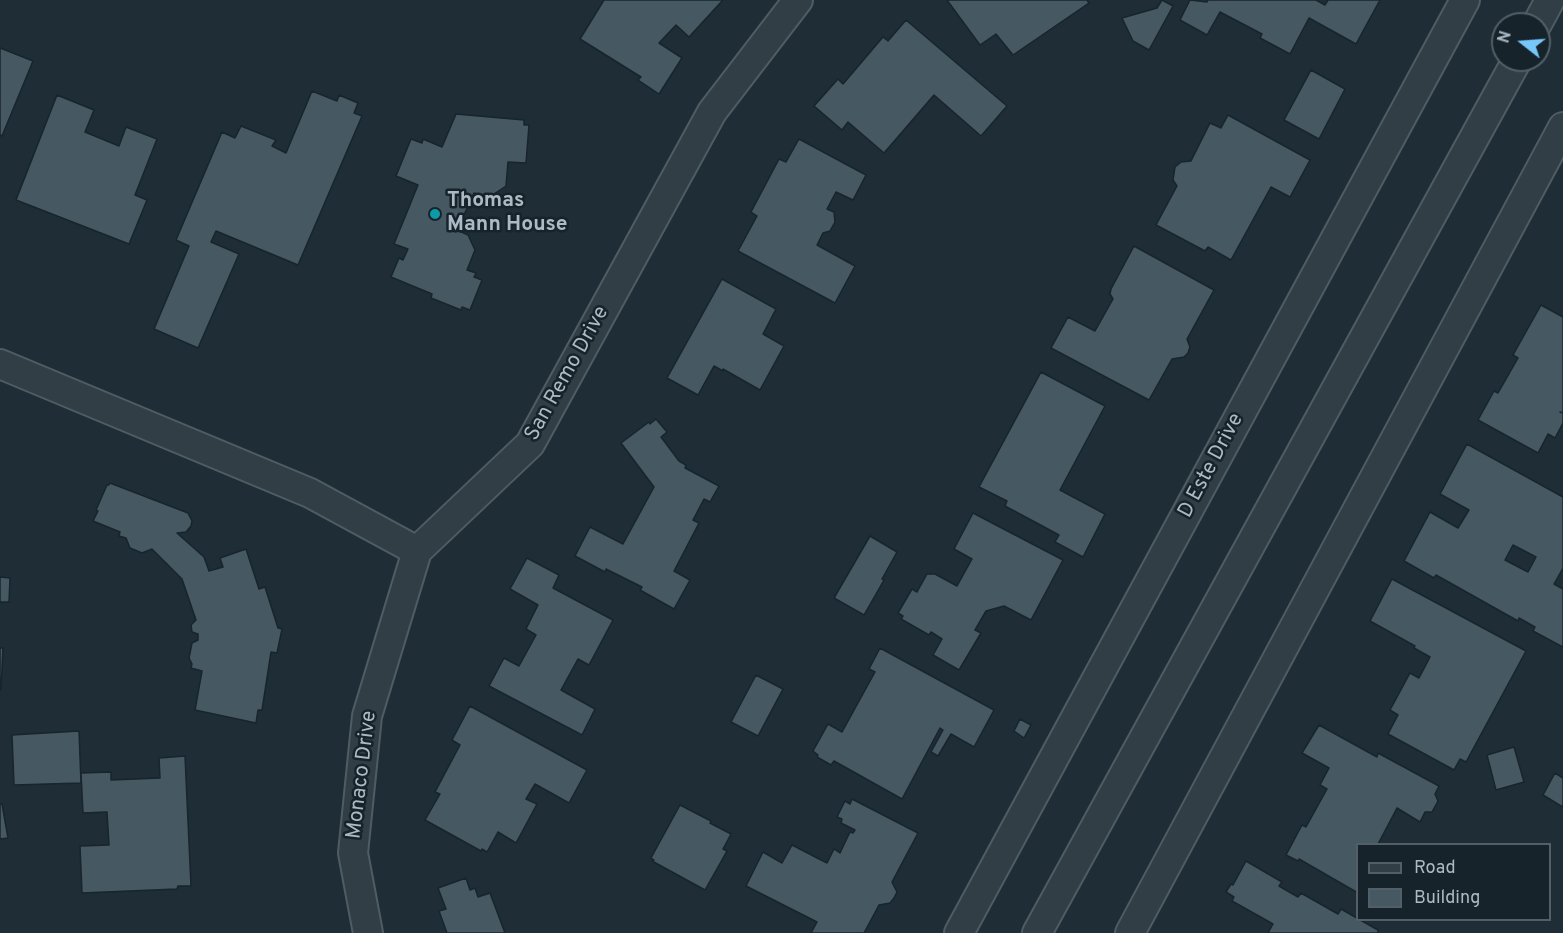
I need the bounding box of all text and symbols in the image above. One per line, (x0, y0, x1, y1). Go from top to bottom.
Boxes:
north arrow (1491, 12, 1551, 72)
text: N (1494, 29, 1517, 46)
place label: Thomas Mann House (447, 189, 567, 239)
marker: Thomas Mann House (428, 207, 442, 221)
street label: San Remo Drive (521, 302, 615, 446)
street label: D Este Drive (1174, 409, 1250, 523)
street label: Monaco Drive (343, 709, 383, 841)
legend (1356, 843, 1551, 921)
text: Road (1414, 857, 1456, 880)
text: Building (1414, 887, 1480, 910)

